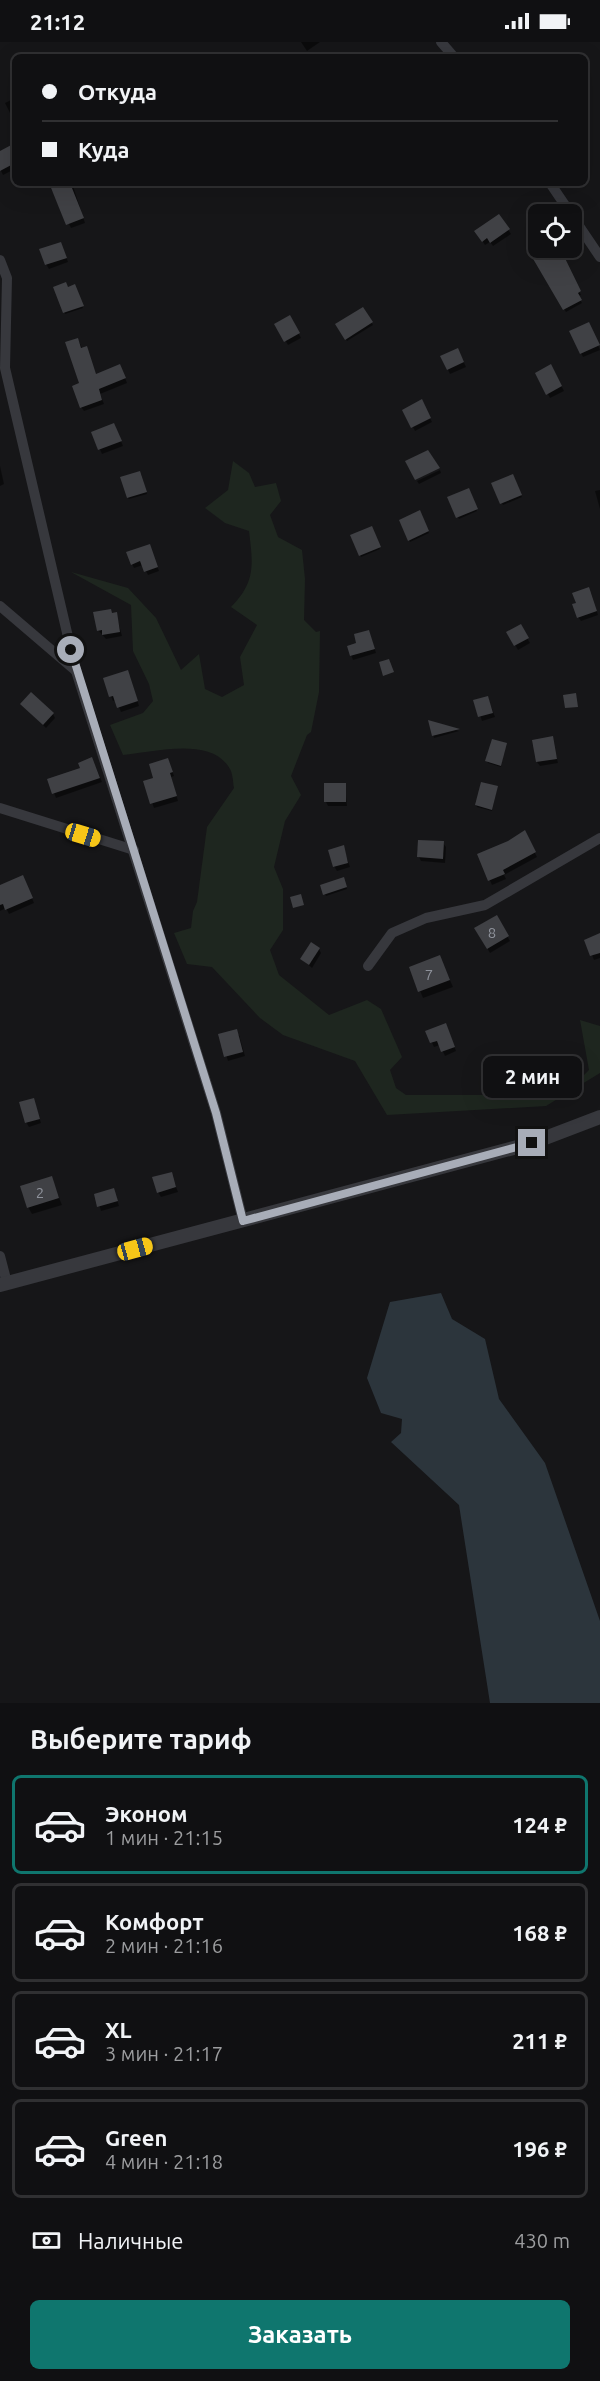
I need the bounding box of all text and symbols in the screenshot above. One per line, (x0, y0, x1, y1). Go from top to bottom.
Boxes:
text: 21:12 (30, 9, 85, 34)
text: Откуда (78, 79, 157, 104)
text: Куда (78, 137, 129, 162)
map controls (528, 204, 582, 258)
button: locate (528, 204, 582, 258)
route start (57, 636, 84, 663)
car (63, 821, 103, 849)
house number: 8 (488, 924, 496, 941)
house number: 7 (425, 966, 433, 983)
callout: 2 мин (482, 1056, 582, 1098)
text: 2 мин (505, 1065, 560, 1088)
route end (518, 1129, 545, 1156)
house number: 2 (36, 1184, 44, 1201)
car (115, 1236, 155, 1262)
text: Выберите тариф (30, 1724, 252, 1754)
icon: car (33, 1798, 87, 1852)
text: Эконом (105, 1801, 187, 1826)
text: 124 ₽ (512, 1812, 567, 1837)
text: 1 мин · 21:15 (105, 1826, 223, 1849)
icon: car (33, 1906, 87, 1960)
text: Комфорт (105, 1909, 204, 1934)
text: 168 ₽ (512, 1920, 567, 1945)
text: 2 мин · 21:16 (105, 1934, 223, 1957)
icon: car (33, 2014, 87, 2068)
text: XL (105, 2017, 132, 2042)
text: 211 ₽ (512, 2028, 567, 2053)
text: 3 мин · 21:17 (105, 2042, 223, 2065)
icon: car (33, 2122, 87, 2176)
text: Green (105, 2125, 167, 2150)
text: 196 ₽ (512, 2136, 567, 2161)
text: 4 мин · 21:18 (105, 2150, 223, 2173)
icon: cash (30, 2224, 63, 2257)
text: Наличные (78, 2228, 183, 2253)
text: 430 m (514, 2229, 570, 2252)
button: Заказать (30, 2300, 570, 2369)

